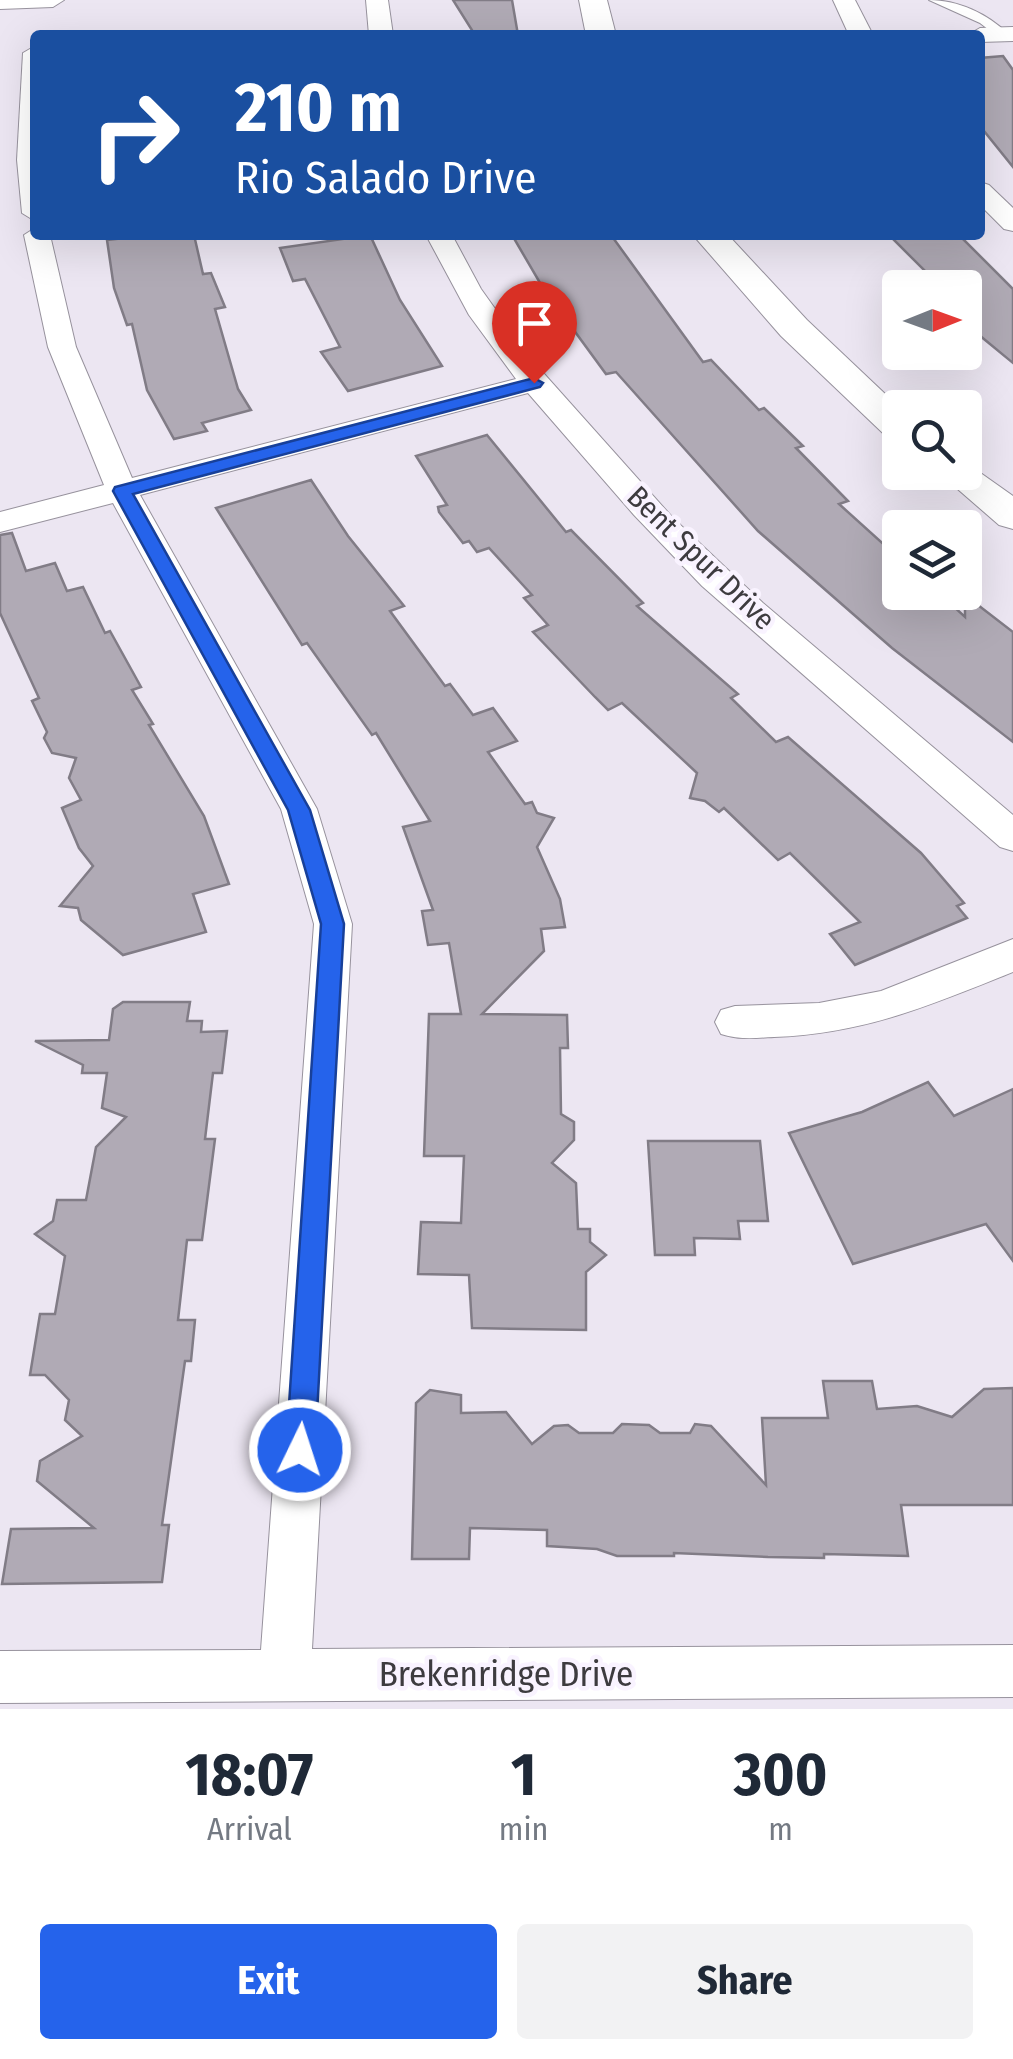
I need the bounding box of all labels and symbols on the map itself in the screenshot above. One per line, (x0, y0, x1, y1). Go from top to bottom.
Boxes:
north arrow (882, 270, 982, 370)
pin (492, 281, 577, 384)
street label: Bent Spur Drive (620, 479, 782, 637)
position arrow (248, 1398, 352, 1502)
street label: Brekenridge Drive (379, 1653, 633, 1695)

